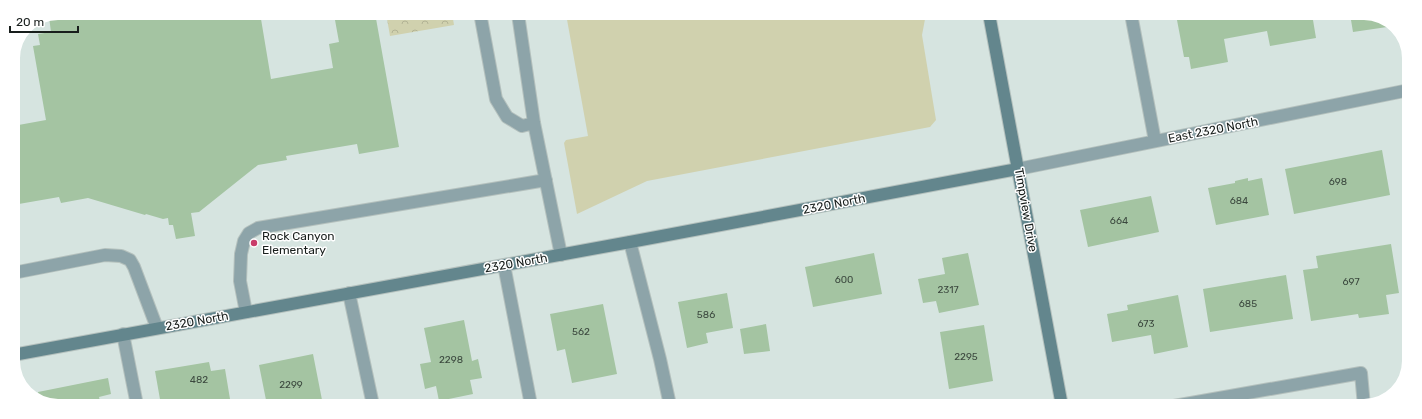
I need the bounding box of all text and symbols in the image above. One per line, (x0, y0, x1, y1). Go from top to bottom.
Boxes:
scale bar (10, 8, 78, 34)
text: 20 m (16, 15, 44, 29)
street label: East 2320 North (1167, 114, 1259, 146)
street label: Timpview Drive (1012, 167, 1040, 253)
house number: 698 (1329, 176, 1347, 188)
street label: 2320 North (801, 191, 867, 217)
house number: 684 (1230, 195, 1248, 207)
house number: 664 (1110, 215, 1128, 227)
place label: Rock Canyon Elementary (262, 229, 335, 257)
marker: Rock Canyon Elementary (249, 238, 259, 248)
street label: 2320 North (483, 251, 549, 275)
house number: 600 (835, 274, 853, 286)
house number: 697 (1342, 276, 1360, 288)
house number: 2317 (937, 284, 959, 296)
house number: 685 (1239, 298, 1257, 310)
street label: 2320 North (164, 309, 230, 333)
house number: 586 (697, 309, 715, 321)
house number: 673 (1138, 318, 1154, 330)
house number: 562 (572, 326, 590, 338)
house number: 2295 (954, 351, 978, 363)
house number: 2298 (439, 354, 463, 366)
house number: 482 (190, 374, 208, 386)
house number: 2299 (279, 379, 303, 391)

